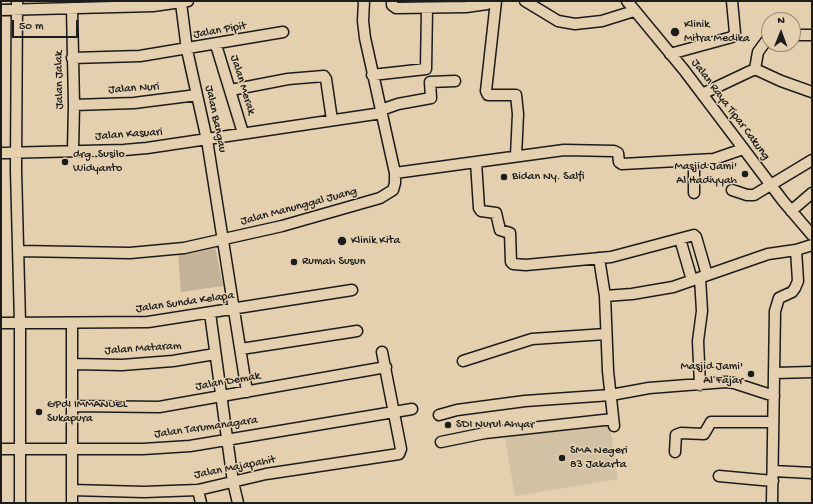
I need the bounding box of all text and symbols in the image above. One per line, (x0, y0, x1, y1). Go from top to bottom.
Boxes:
scale bar (14, 12, 80, 38)
north arrow (761, 12, 801, 52)
text: N (777, 15, 785, 27)
place label: Klinik Mitra Medika (684, 18, 750, 46)
street label: Jalan Pipit (192, 19, 248, 43)
text: 50 m (19, 20, 44, 34)
marker: Klinik Mitra Medika (669, 26, 681, 38)
street label: Jalan Jalak (52, 51, 68, 109)
street label: Jalan Merak (226, 53, 258, 117)
street label: Jalan Raya Tipar Cakung (687, 57, 773, 163)
street label: Jalan Nuri (108, 80, 160, 98)
street label: Jalan Bangau (201, 84, 229, 154)
street label: Jalan Kasuari (95, 125, 163, 145)
place label: drg. Susilo Widyanto (73, 148, 125, 176)
marker: drg. Susilo Widyanto (60, 157, 70, 167)
place label: Masjid Jami' Al Hadiyyah (674, 160, 737, 188)
marker: Masjid Jami' Al Hadiyyah (740, 169, 750, 179)
place label: Bidan Ny. Salfi (512, 170, 584, 184)
marker: Bidan Ny. Salfi (499, 172, 509, 182)
street label: Jalan Manunggal Juang (239, 185, 359, 229)
place label: Klinik Kita (351, 234, 400, 248)
marker: Klinik Kita (336, 235, 348, 247)
place label: Rumah Susun (302, 255, 365, 269)
marker: Rumah Susun (289, 257, 299, 267)
street label: Jalan Sunda Kelapa (135, 289, 235, 317)
street label: Jalan Mataram (104, 339, 182, 359)
place label: Masjid Jami' Al Fajar (680, 360, 743, 388)
street label: Jalan Demak (195, 369, 261, 395)
marker: Masjid Jami' Al Fajar (746, 369, 756, 379)
place label: GPdI IMMANUEL Sukapura (47, 398, 127, 426)
marker: GPdI IMMANUEL Sukapura (34, 407, 44, 417)
street label: Jalan Tarumanagara (154, 414, 258, 442)
place label: SDI Nurul Ahyar (456, 418, 534, 432)
marker: SDI Nurul Ahyar (443, 420, 453, 430)
place label: SMA Negeri 83 Jakarta (570, 444, 628, 472)
street label: Jalan Majapahit (193, 453, 277, 483)
marker: SMA Negeri 83 Jakarta (557, 453, 567, 463)

